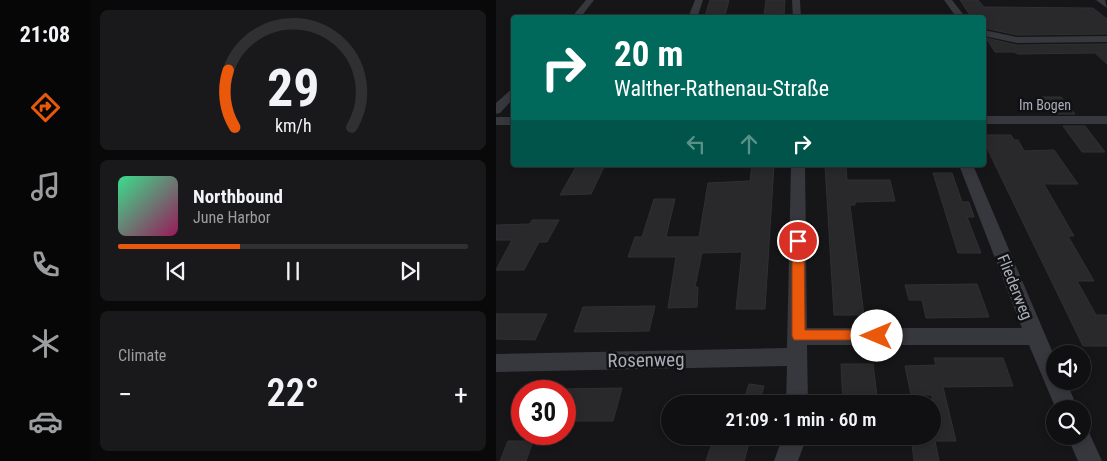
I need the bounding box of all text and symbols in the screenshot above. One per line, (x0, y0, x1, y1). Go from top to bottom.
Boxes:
text: 21:08 (20, 22, 70, 47)
text: 20 m (614, 34, 683, 75)
icon: right (531, 35, 596, 100)
text: 29 (267, 58, 319, 119)
text: Walther-Rathenau-Straße (614, 76, 829, 101)
icon: directions (28, 90, 63, 125)
street label: Im Bogen (1019, 97, 1071, 113)
text: km/h (275, 115, 311, 136)
icon: left (682, 130, 710, 158)
icon: ahead (735, 130, 763, 158)
icon: right (788, 130, 816, 158)
icon: music (28, 169, 63, 204)
text: Northbound (193, 185, 283, 208)
text: June Harbor (193, 208, 271, 227)
pin (777, 220, 819, 262)
icon: arrive (784, 227, 812, 255)
icon: phone (28, 247, 63, 282)
street label: Fliederweg (993, 252, 1037, 322)
icon: previous (162, 257, 190, 285)
icon: pause (279, 257, 307, 285)
icon: next (396, 257, 424, 285)
position arrow (850, 309, 902, 361)
icon: climate (28, 326, 63, 361)
map controls (1046, 345, 1091, 445)
button: sound (1046, 345, 1091, 390)
text: Climate (118, 346, 166, 365)
street label: Rosenweg (607, 348, 685, 372)
text: 22° (267, 371, 319, 415)
text: − (118, 378, 132, 411)
text: + (454, 378, 468, 411)
speed limit sign: 30 (511, 380, 576, 445)
button: search (1046, 400, 1091, 445)
icon: car (28, 404, 63, 439)
text: 21:09 · 1 min · 60 m (726, 408, 876, 431)

